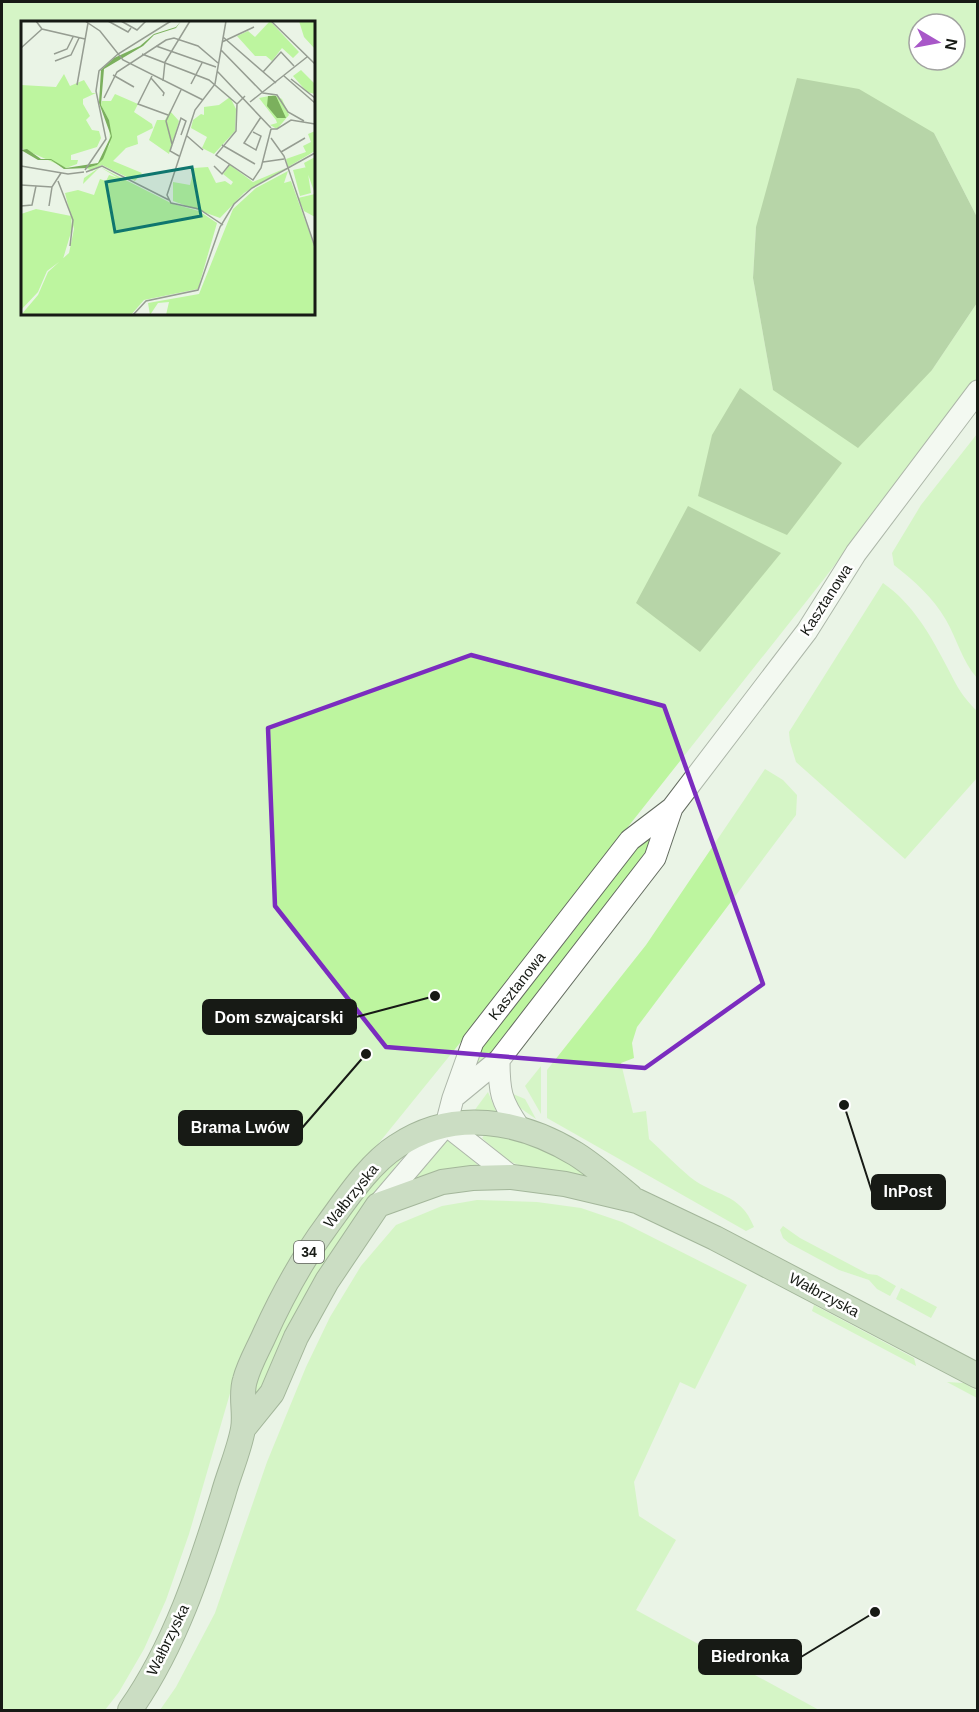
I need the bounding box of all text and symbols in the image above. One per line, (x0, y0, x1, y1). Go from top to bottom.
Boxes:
north arrow (907, 12, 967, 72)
inset map (21, 21, 315, 315)
text: N (942, 37, 961, 52)
street label: Kasztanowa (796, 560, 855, 639)
street label: Kasztanowa (485, 948, 549, 1023)
callout: Dom szwajcarski (203, 1000, 356, 1034)
text: Dom szwajcarski (215, 1009, 343, 1026)
callout: Brama Lwów (179, 1111, 302, 1145)
text: Brama Lwów (191, 1119, 290, 1136)
street label: Wałbrzyska (320, 1160, 382, 1231)
callout: InPost (872, 1175, 945, 1209)
text: InPost (884, 1183, 933, 1200)
road number: 34 (294, 1241, 324, 1263)
street label: Wałbrzyska (786, 1269, 863, 1320)
street label: Wałbrzyska (143, 1601, 192, 1678)
callout: Biedronka (699, 1640, 801, 1674)
text: Biedronka (711, 1648, 789, 1665)

